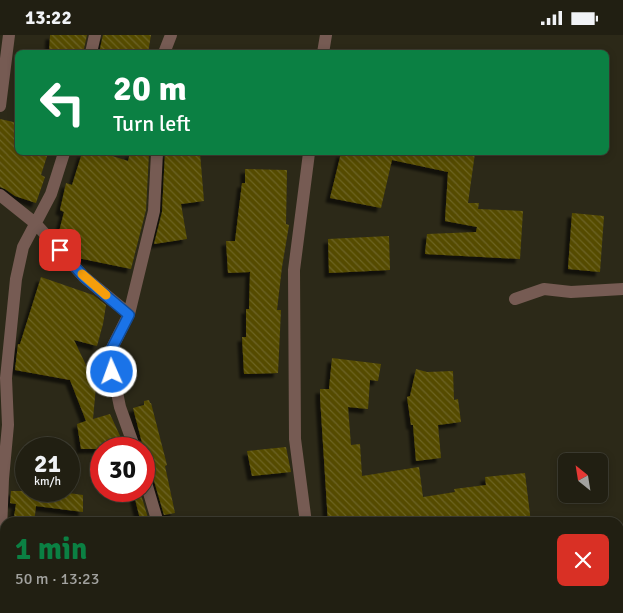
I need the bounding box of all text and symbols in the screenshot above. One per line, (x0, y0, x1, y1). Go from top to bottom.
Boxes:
text: 13:22 (25, 6, 72, 30)
text: 20 m (113, 67, 187, 110)
icon: left (30, 70, 95, 135)
text: Turn left (113, 110, 191, 137)
pin (39, 229, 81, 271)
icon: arrive (46, 236, 74, 264)
position arrow (85, 345, 137, 397)
speed limit sign: 30 (90, 437, 155, 502)
text: 21 (34, 448, 61, 479)
north arrow (558, 453, 608, 503)
map controls (558, 453, 608, 503)
text: km/h (34, 474, 61, 489)
text: 1 min (15, 531, 87, 568)
button: close (557, 534, 609, 586)
text: 50 m · 13:23 (15, 569, 99, 589)

